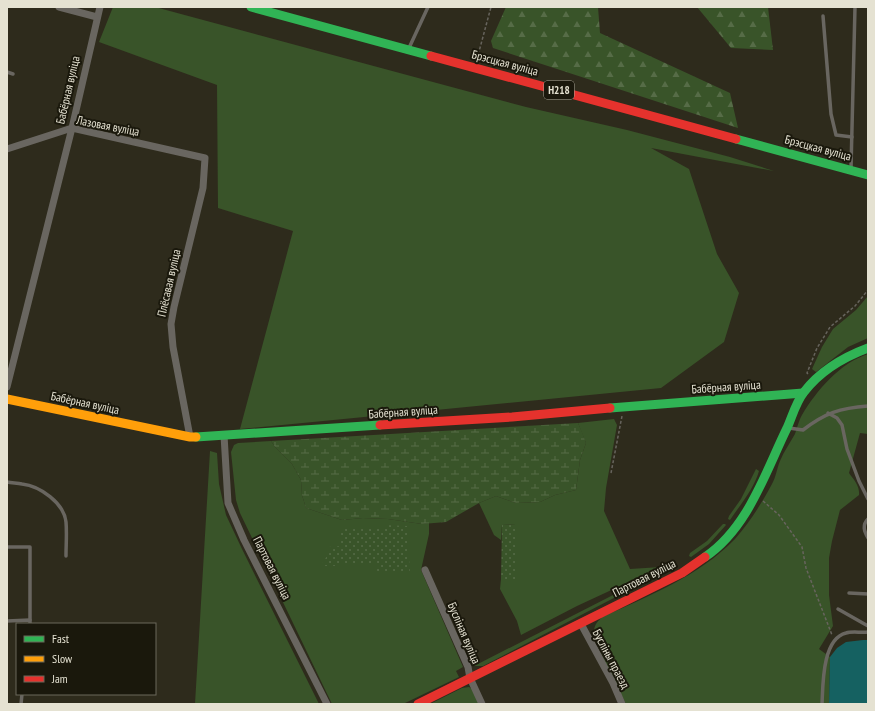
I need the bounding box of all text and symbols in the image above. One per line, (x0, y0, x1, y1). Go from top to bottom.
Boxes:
street label: Брэсцкая вуліца (470, 46, 540, 79)
street label: Бабёрная вуліца (52, 54, 83, 125)
road number: Н218 (544, 81, 574, 99)
street label: Лазовая вуліца (74, 112, 141, 139)
street label: Брэсцкая вуліца (783, 131, 853, 164)
street label: Плёсавая вуліца (153, 248, 184, 318)
street label: Бабёрная вуліца (691, 377, 761, 396)
street label: Бабёрная вуліца (50, 388, 121, 417)
street label: Бабёрная вуліца (368, 402, 438, 421)
street label: Партовая вуліца (250, 534, 295, 602)
street label: Партовая вуліца (610, 555, 678, 600)
street label: Бусліная вуліца (445, 600, 484, 666)
legend (16, 623, 156, 695)
street label: Бусліны праезд (589, 626, 634, 692)
text: Fast (52, 631, 70, 646)
text: Slow (52, 651, 73, 666)
text: Jam (51, 671, 68, 686)

